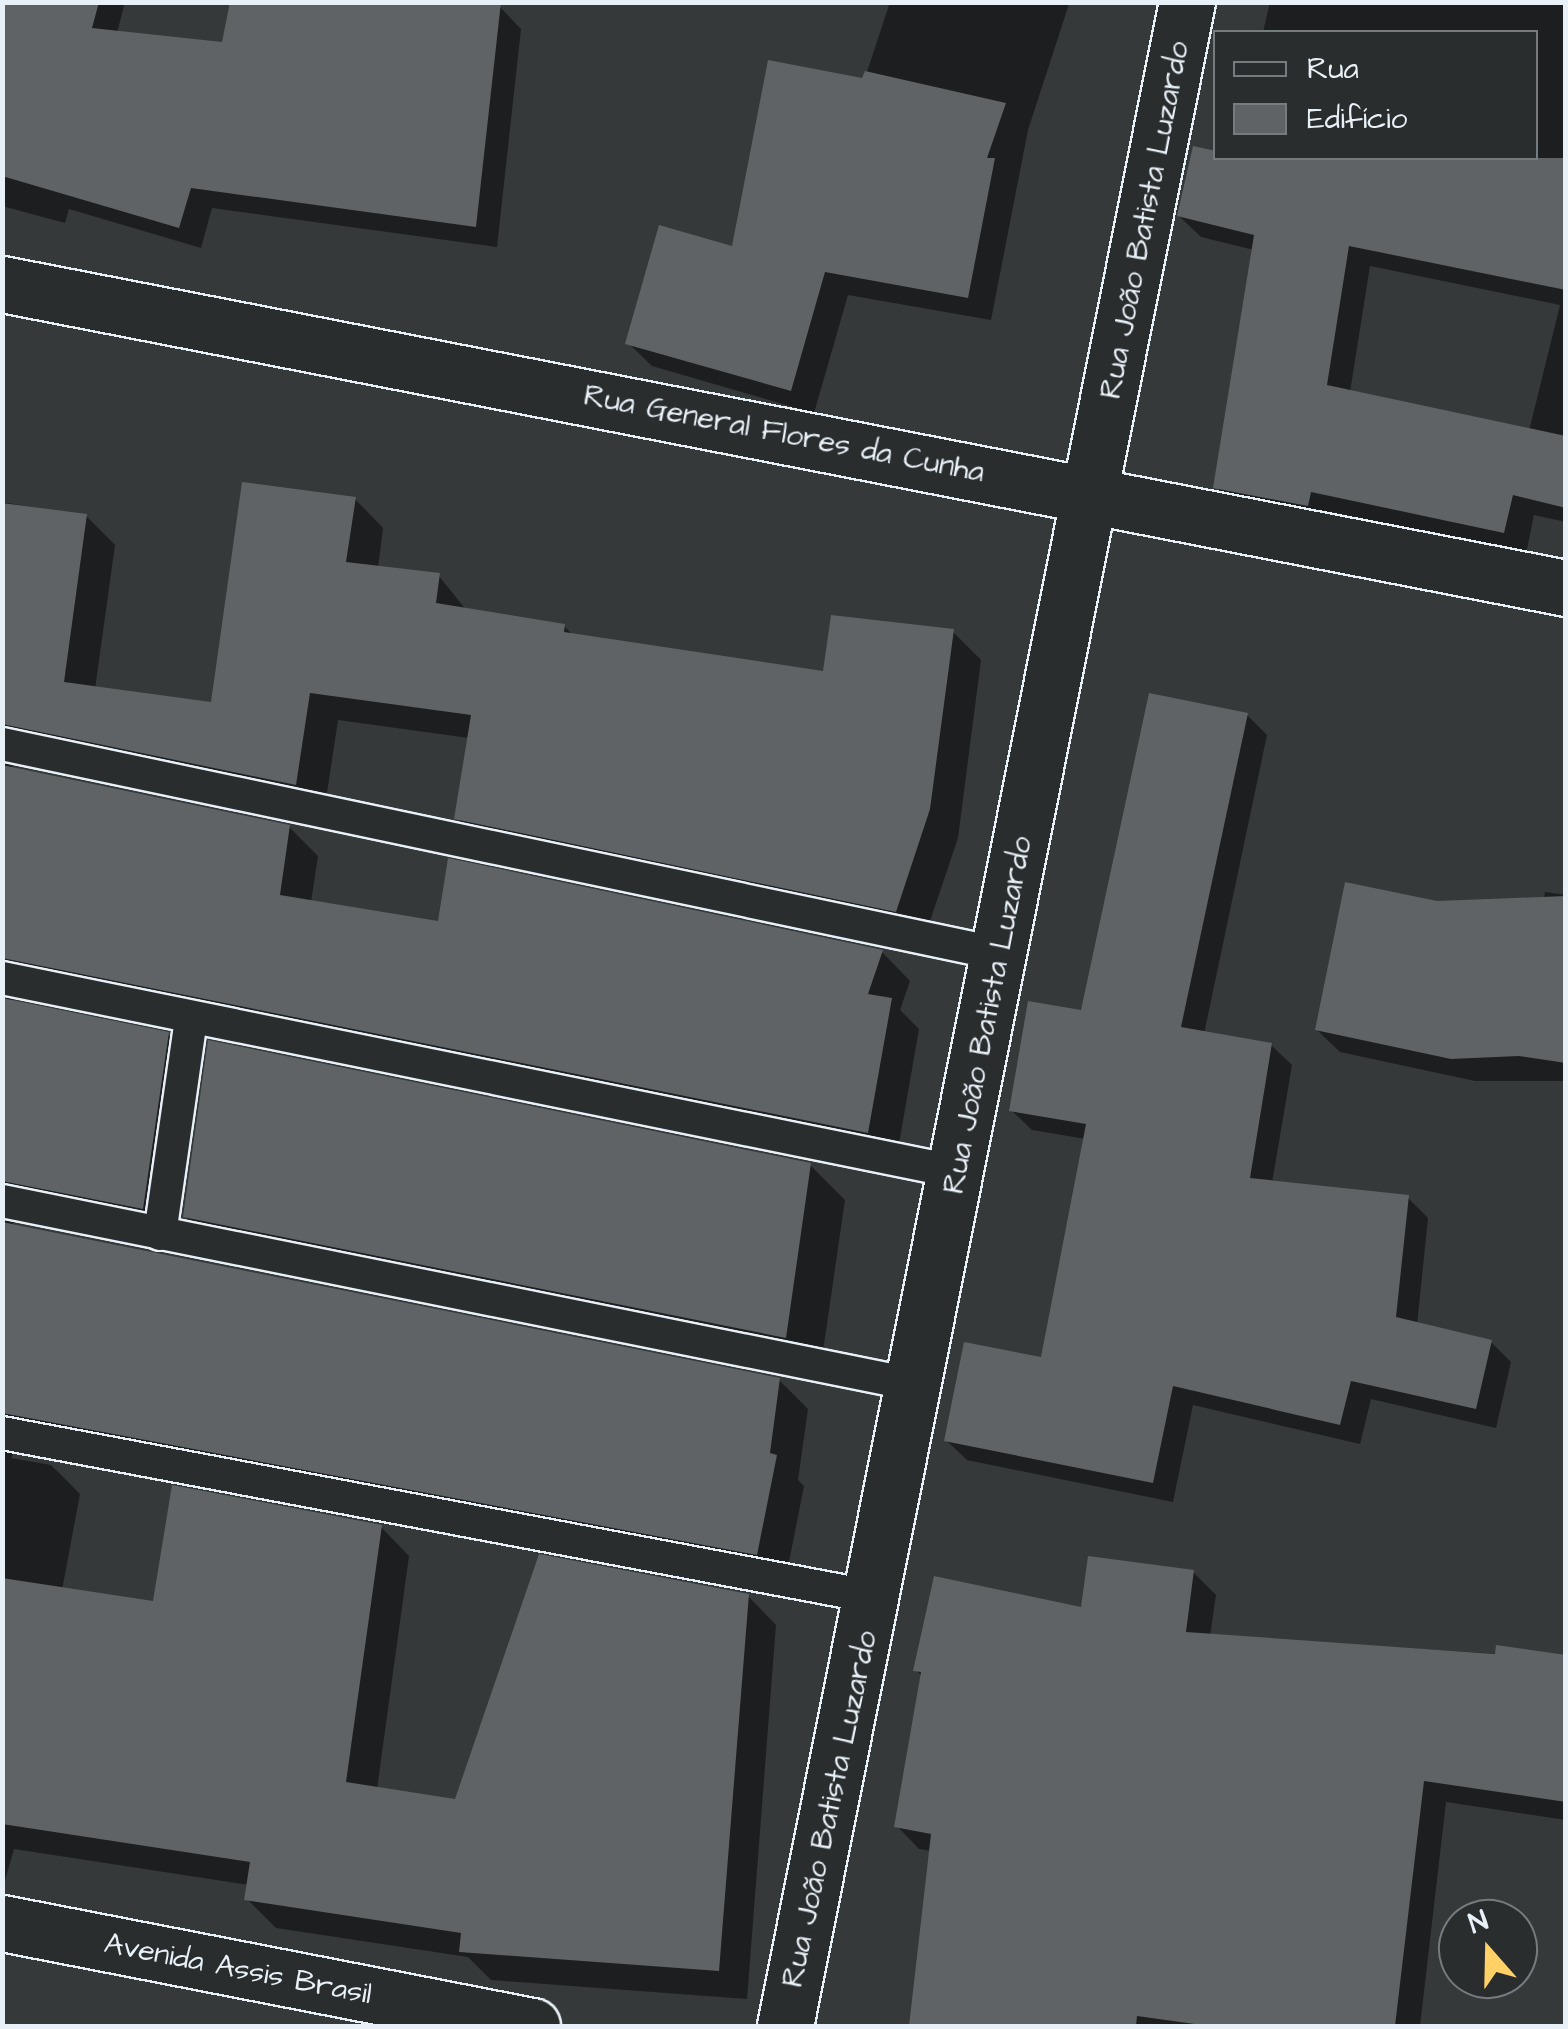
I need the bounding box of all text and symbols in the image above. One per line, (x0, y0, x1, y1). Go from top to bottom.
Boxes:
legend (1213, 30, 1538, 160)
street label: Rua João Batista Luzardo (1093, 38, 1197, 402)
text: Rua (1307, 48, 1359, 90)
text: Edifício (1307, 98, 1407, 140)
street label: Rua General Flores da Cunha (581, 377, 987, 491)
street label: Rua João Batista Luzardo (936, 833, 1040, 1197)
street label: Rua João Batista Luzardo (775, 1628, 885, 1990)
north arrow (1438, 1899, 1538, 1999)
text: N (1463, 1901, 1493, 1944)
street label: Avenida Assis Brasil (101, 1925, 375, 2013)

